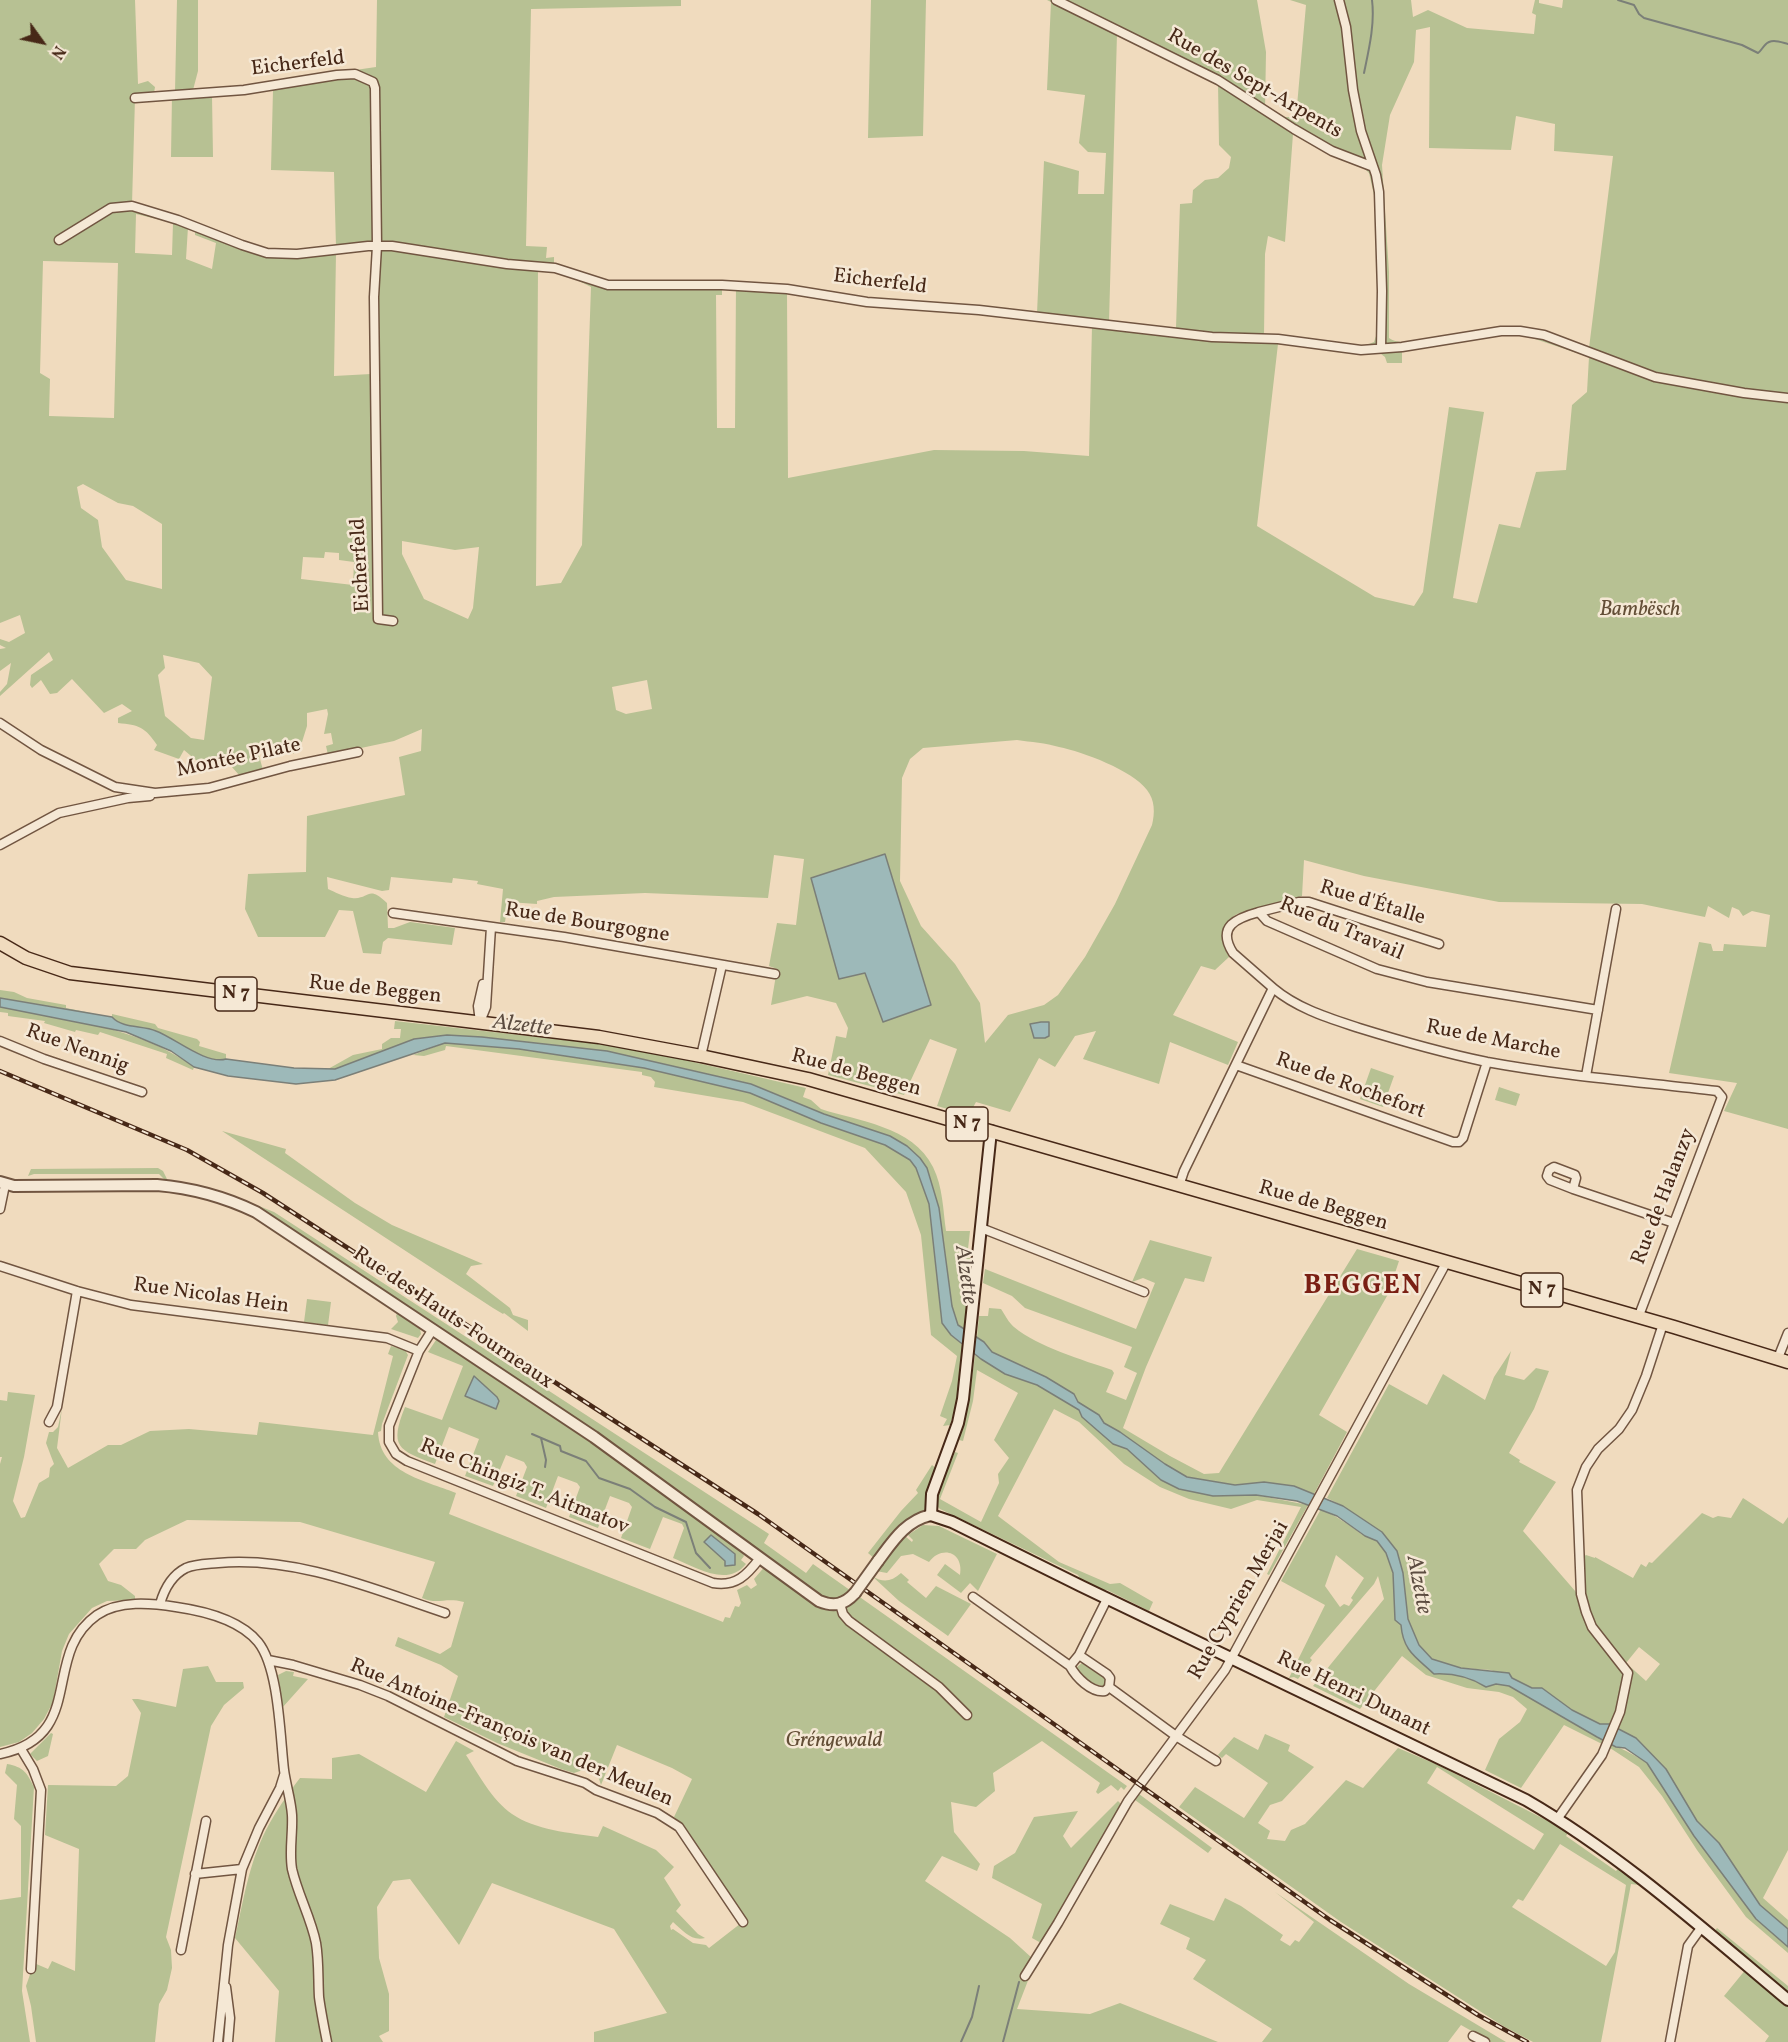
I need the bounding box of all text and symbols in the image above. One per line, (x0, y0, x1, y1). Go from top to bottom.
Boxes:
north arrow (12, 12, 72, 72)
street label: Rue des Sept-Arpents (1162, 25, 1346, 145)
text: N (45, 41, 69, 63)
street label: Eicherfeld (250, 47, 346, 83)
street label: Eicherfeld (832, 265, 928, 301)
street label: Eicherfeld (347, 517, 377, 613)
park label: Bambësch (1599, 598, 1681, 624)
street label: Montée Pilate (175, 734, 303, 784)
street label: Rue d'Étalle (1316, 876, 1428, 932)
street label: Rue du Travail (1275, 893, 1407, 967)
street label: Rue de Bourgogne (503, 899, 671, 949)
street label: Rue de Beggen (307, 971, 443, 1011)
road number: N 7 (215, 977, 257, 1011)
water label: Alzette (491, 1010, 553, 1044)
street label: Rue de Marche (1424, 1016, 1562, 1066)
street label: Rue Nennig (22, 1020, 132, 1080)
street label: Rue de Beggen (788, 1045, 924, 1103)
street label: Rue de Rochefort (1272, 1048, 1428, 1126)
road number: N 7 (946, 1107, 988, 1141)
street label: Rue de Halanzy (1627, 1125, 1703, 1269)
street label: Rue de Beggen (1255, 1177, 1391, 1237)
street label: Rue des Hauts-Fourneaux (347, 1242, 557, 1396)
water label: Alzette (947, 1244, 981, 1306)
district label: BEGGEN (1304, 1272, 1422, 1304)
road number: N 7 (1521, 1273, 1563, 1307)
street label: Rue Nicolas Hein (131, 1274, 291, 1320)
street label: Rue Chingiz T. Aitmatov (416, 1434, 632, 1542)
street label: Rue Cyprien Merjai (1184, 1517, 1296, 1685)
water label: Alzette (1398, 1553, 1436, 1617)
street label: Rue Henri Dunant (1272, 1647, 1434, 1743)
street label: Rue Antoine-François van der Meulen (346, 1654, 676, 1814)
park label: Gréngewald (786, 1729, 882, 1755)

